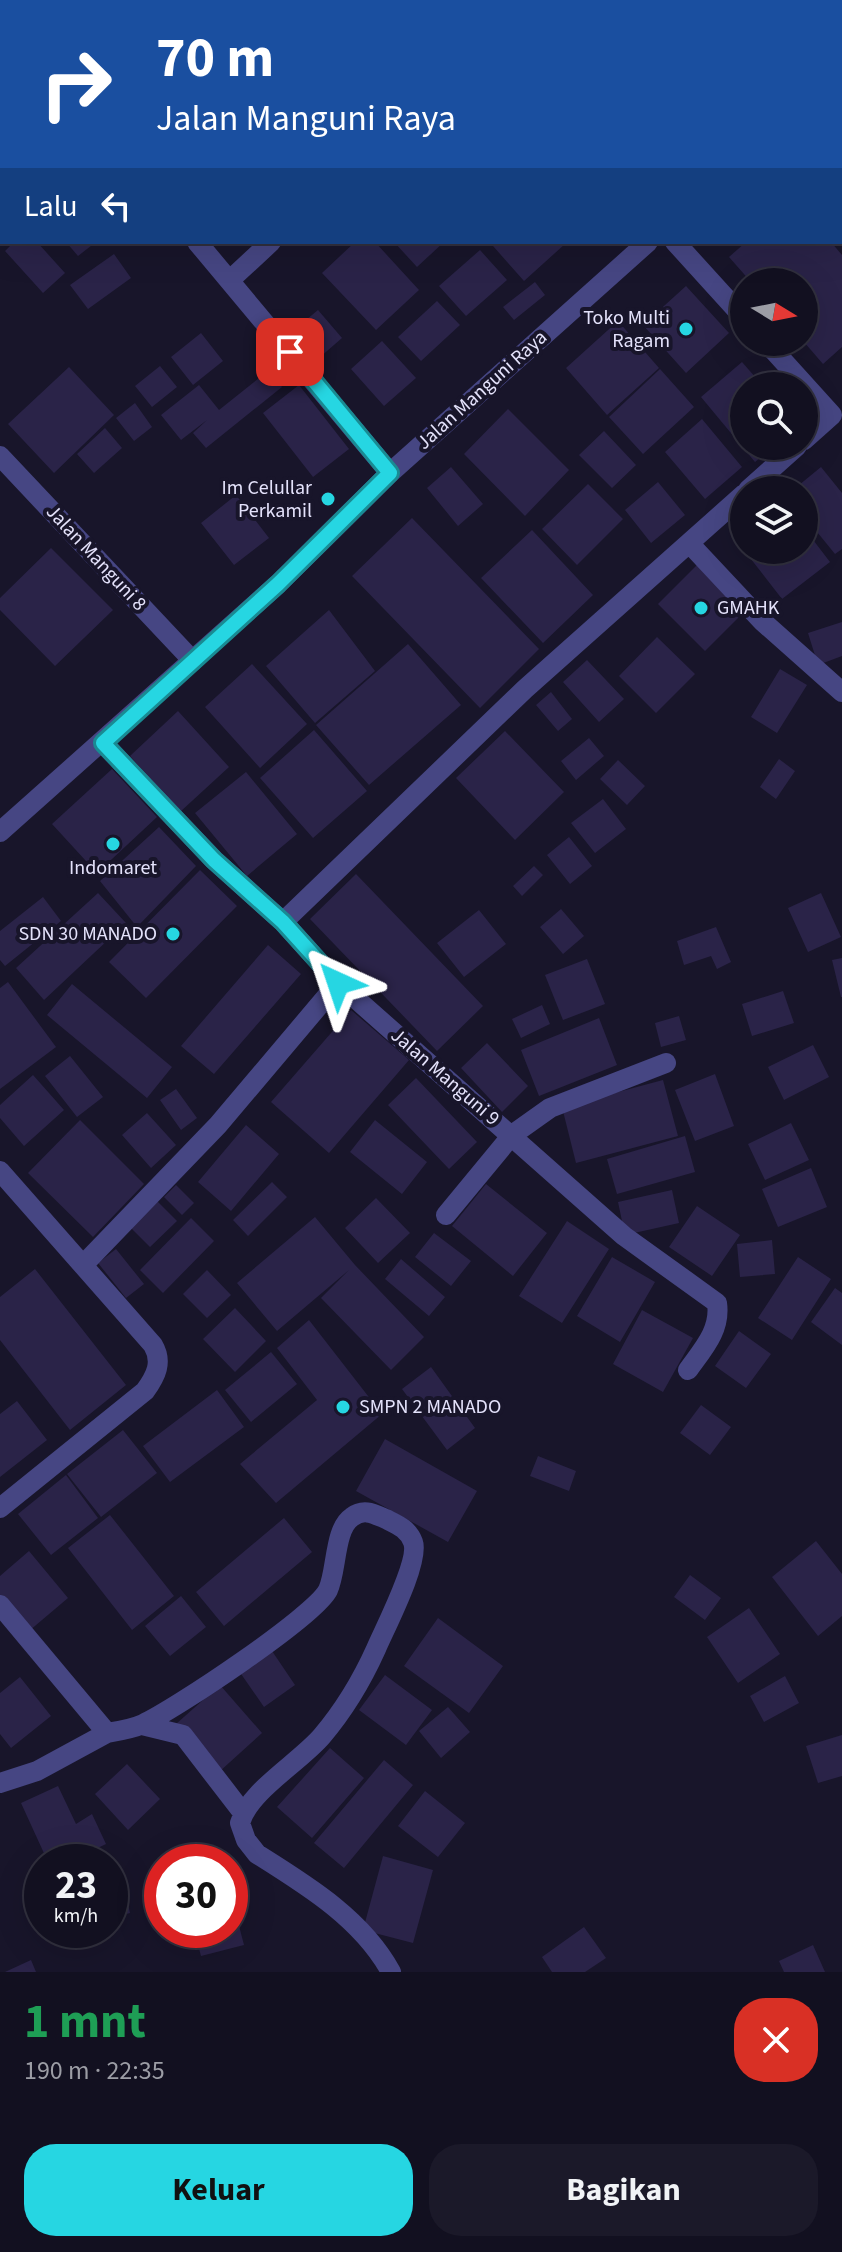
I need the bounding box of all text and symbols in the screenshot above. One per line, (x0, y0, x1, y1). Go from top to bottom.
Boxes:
text: 70 m (156, 19, 274, 98)
icon: right (24, 32, 128, 136)
text: Jalan Manguni Raya (156, 93, 456, 144)
icon: left (94, 184, 138, 228)
text: Lalu (24, 185, 78, 228)
north arrow (730, 268, 818, 356)
map controls (730, 268, 818, 564)
place label: Toko Multi Ragam (583, 304, 670, 355)
pin (256, 318, 324, 386)
marker: Toko Multi Ragam (677, 320, 695, 338)
street label: Jalan Manguni Raya (411, 324, 553, 456)
icon: arrive (268, 330, 312, 374)
button: search (730, 372, 818, 460)
place label: Im Celullar Perkamil (222, 474, 312, 525)
button: layers (730, 476, 818, 564)
marker: Im Celullar Perkamil (319, 490, 337, 508)
street label: Jalan Manguni 8 (39, 499, 153, 617)
place label: GMAHK (717, 594, 780, 622)
marker: GMAHK (692, 599, 710, 617)
marker: Indomaret (104, 835, 122, 853)
place label: Indomaret (69, 854, 157, 882)
place label: SDN 30 MANADO (18, 920, 157, 948)
marker: SDN 30 MANADO (164, 925, 182, 943)
position arrow (296, 941, 380, 1025)
street label: Jalan Manguni 9 (384, 1022, 506, 1132)
place label: SMPN 2 MANADO (359, 1393, 501, 1421)
marker: SMPN 2 MANADO (334, 1398, 352, 1416)
speed limit sign: 30 (144, 1844, 248, 1948)
text: 23 (55, 1857, 97, 1914)
text: km/h (54, 1902, 98, 1930)
text: 1 mnt (24, 1988, 146, 2056)
button: close (734, 1998, 818, 2082)
text: 190 m · 22:35 (24, 2052, 165, 2089)
button: Keluar (24, 2144, 413, 2236)
button: Bagikan (429, 2144, 818, 2236)

